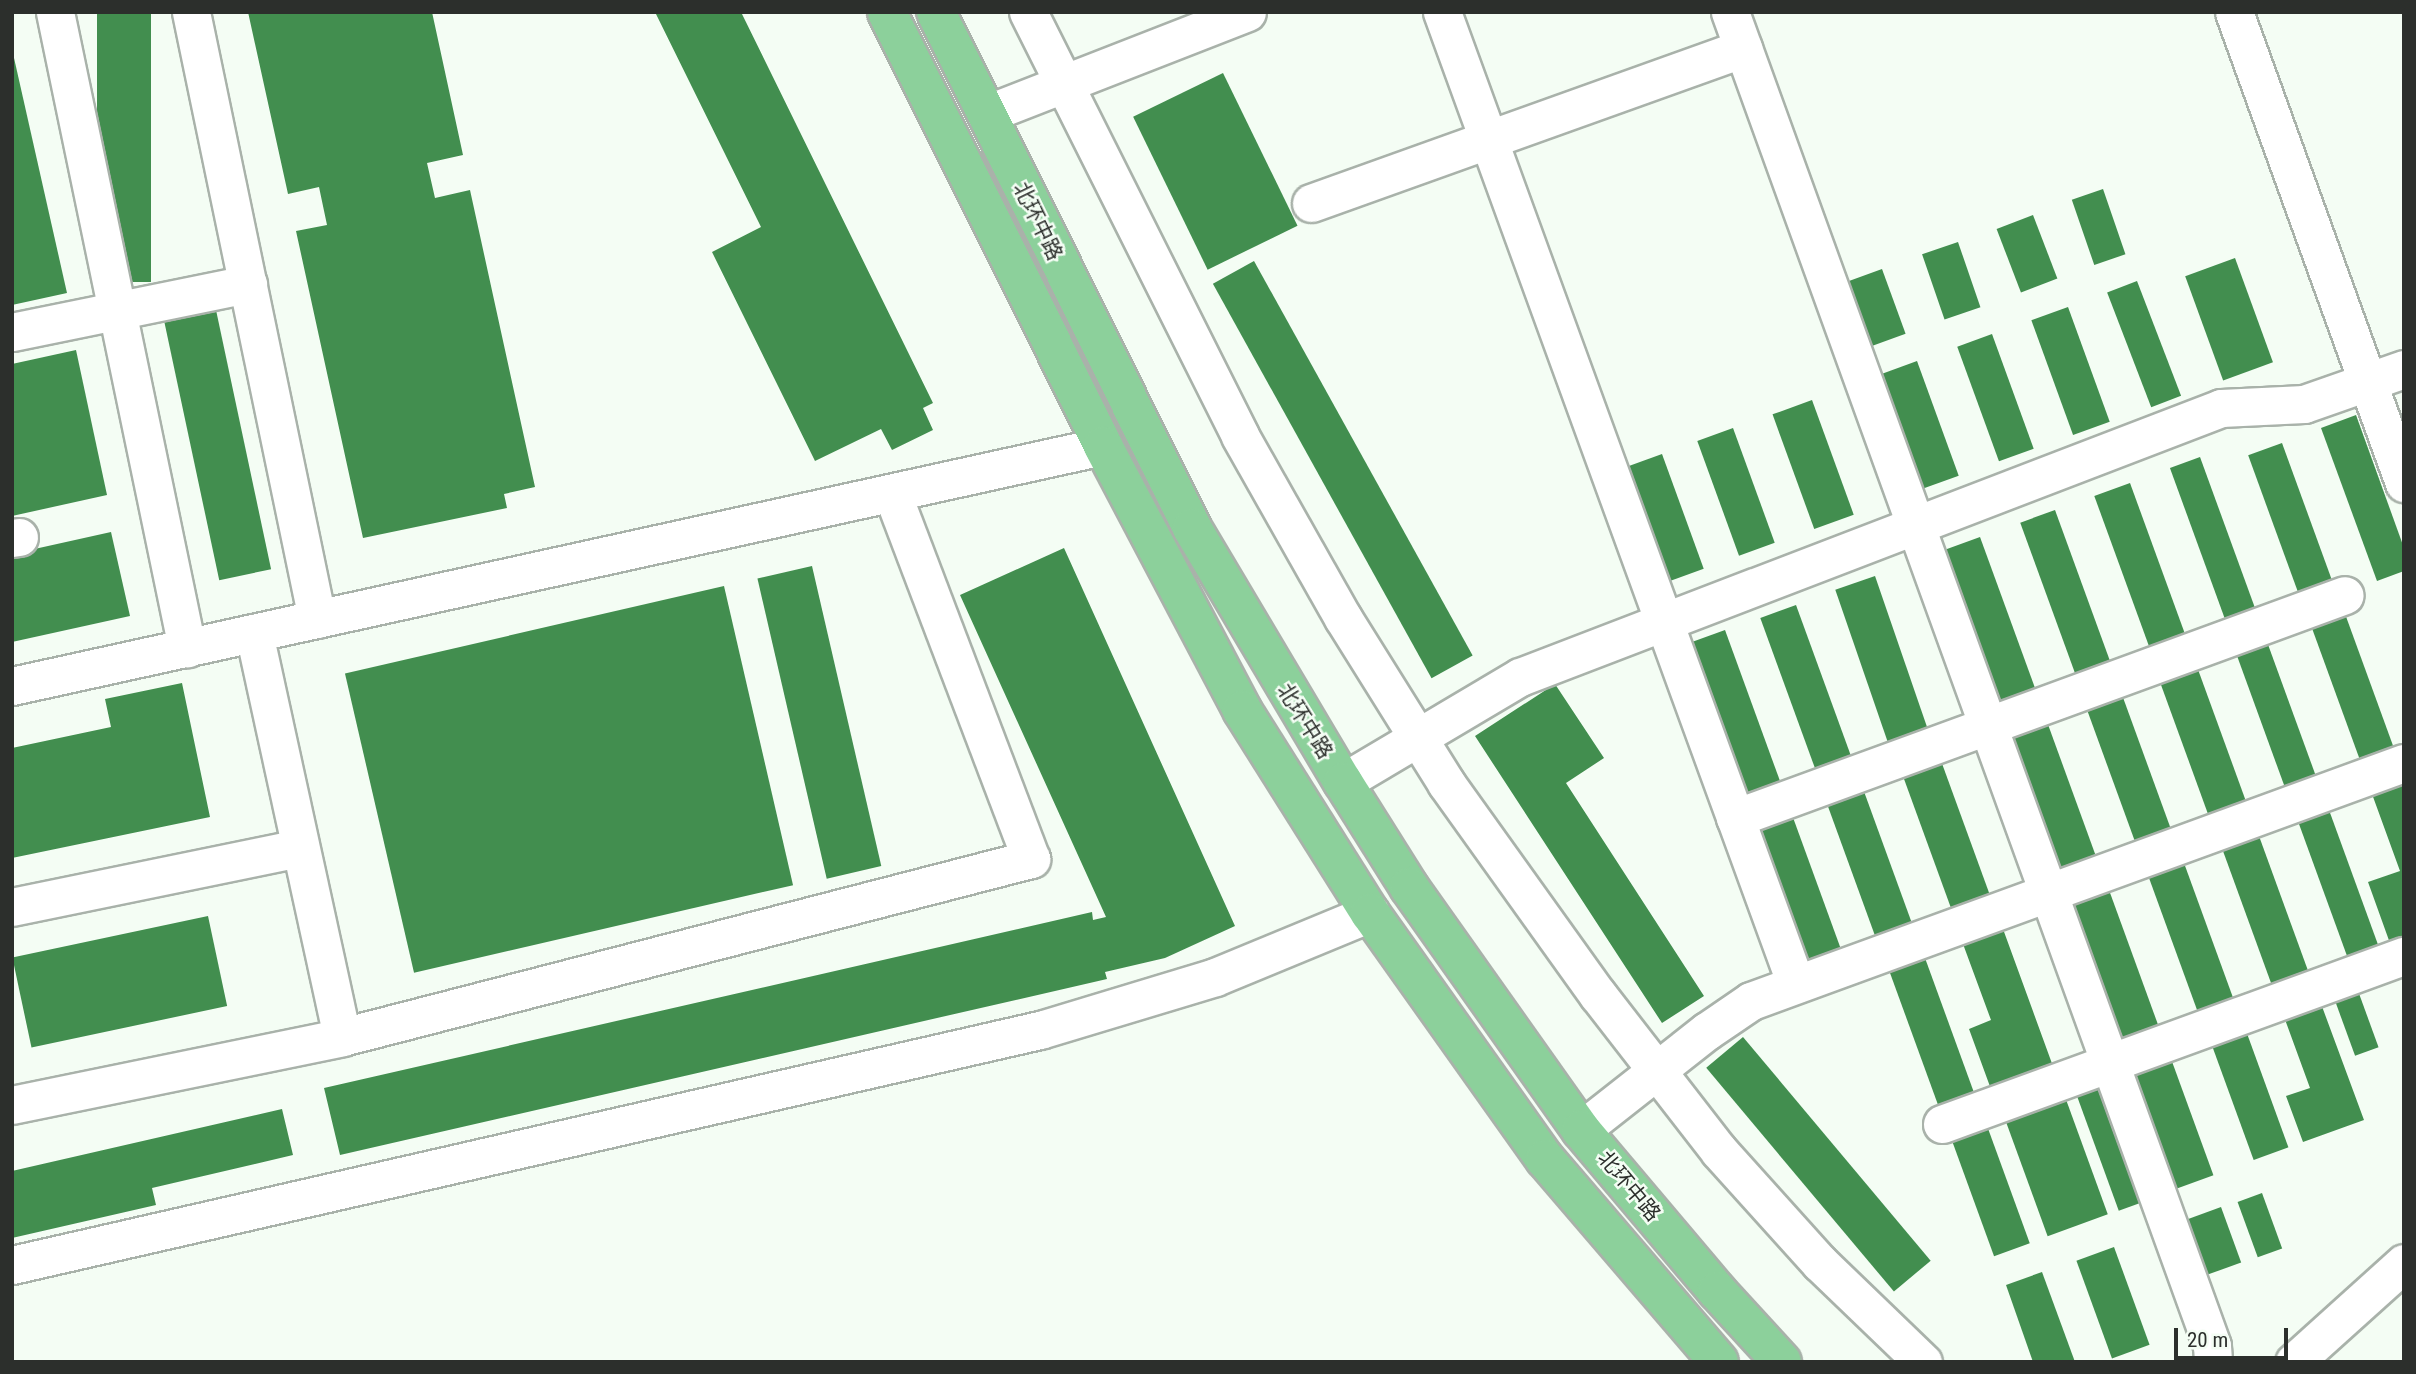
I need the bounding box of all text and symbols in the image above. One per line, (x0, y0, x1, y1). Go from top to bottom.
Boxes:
street label: 北环中路 (1008, 178, 1068, 264)
street label: 北环中路 (1272, 679, 1338, 763)
street label: 北环中路 (1592, 1146, 1666, 1226)
scale bar (2178, 1314, 2292, 1358)
text: 20 m (2187, 1328, 2228, 1352)

